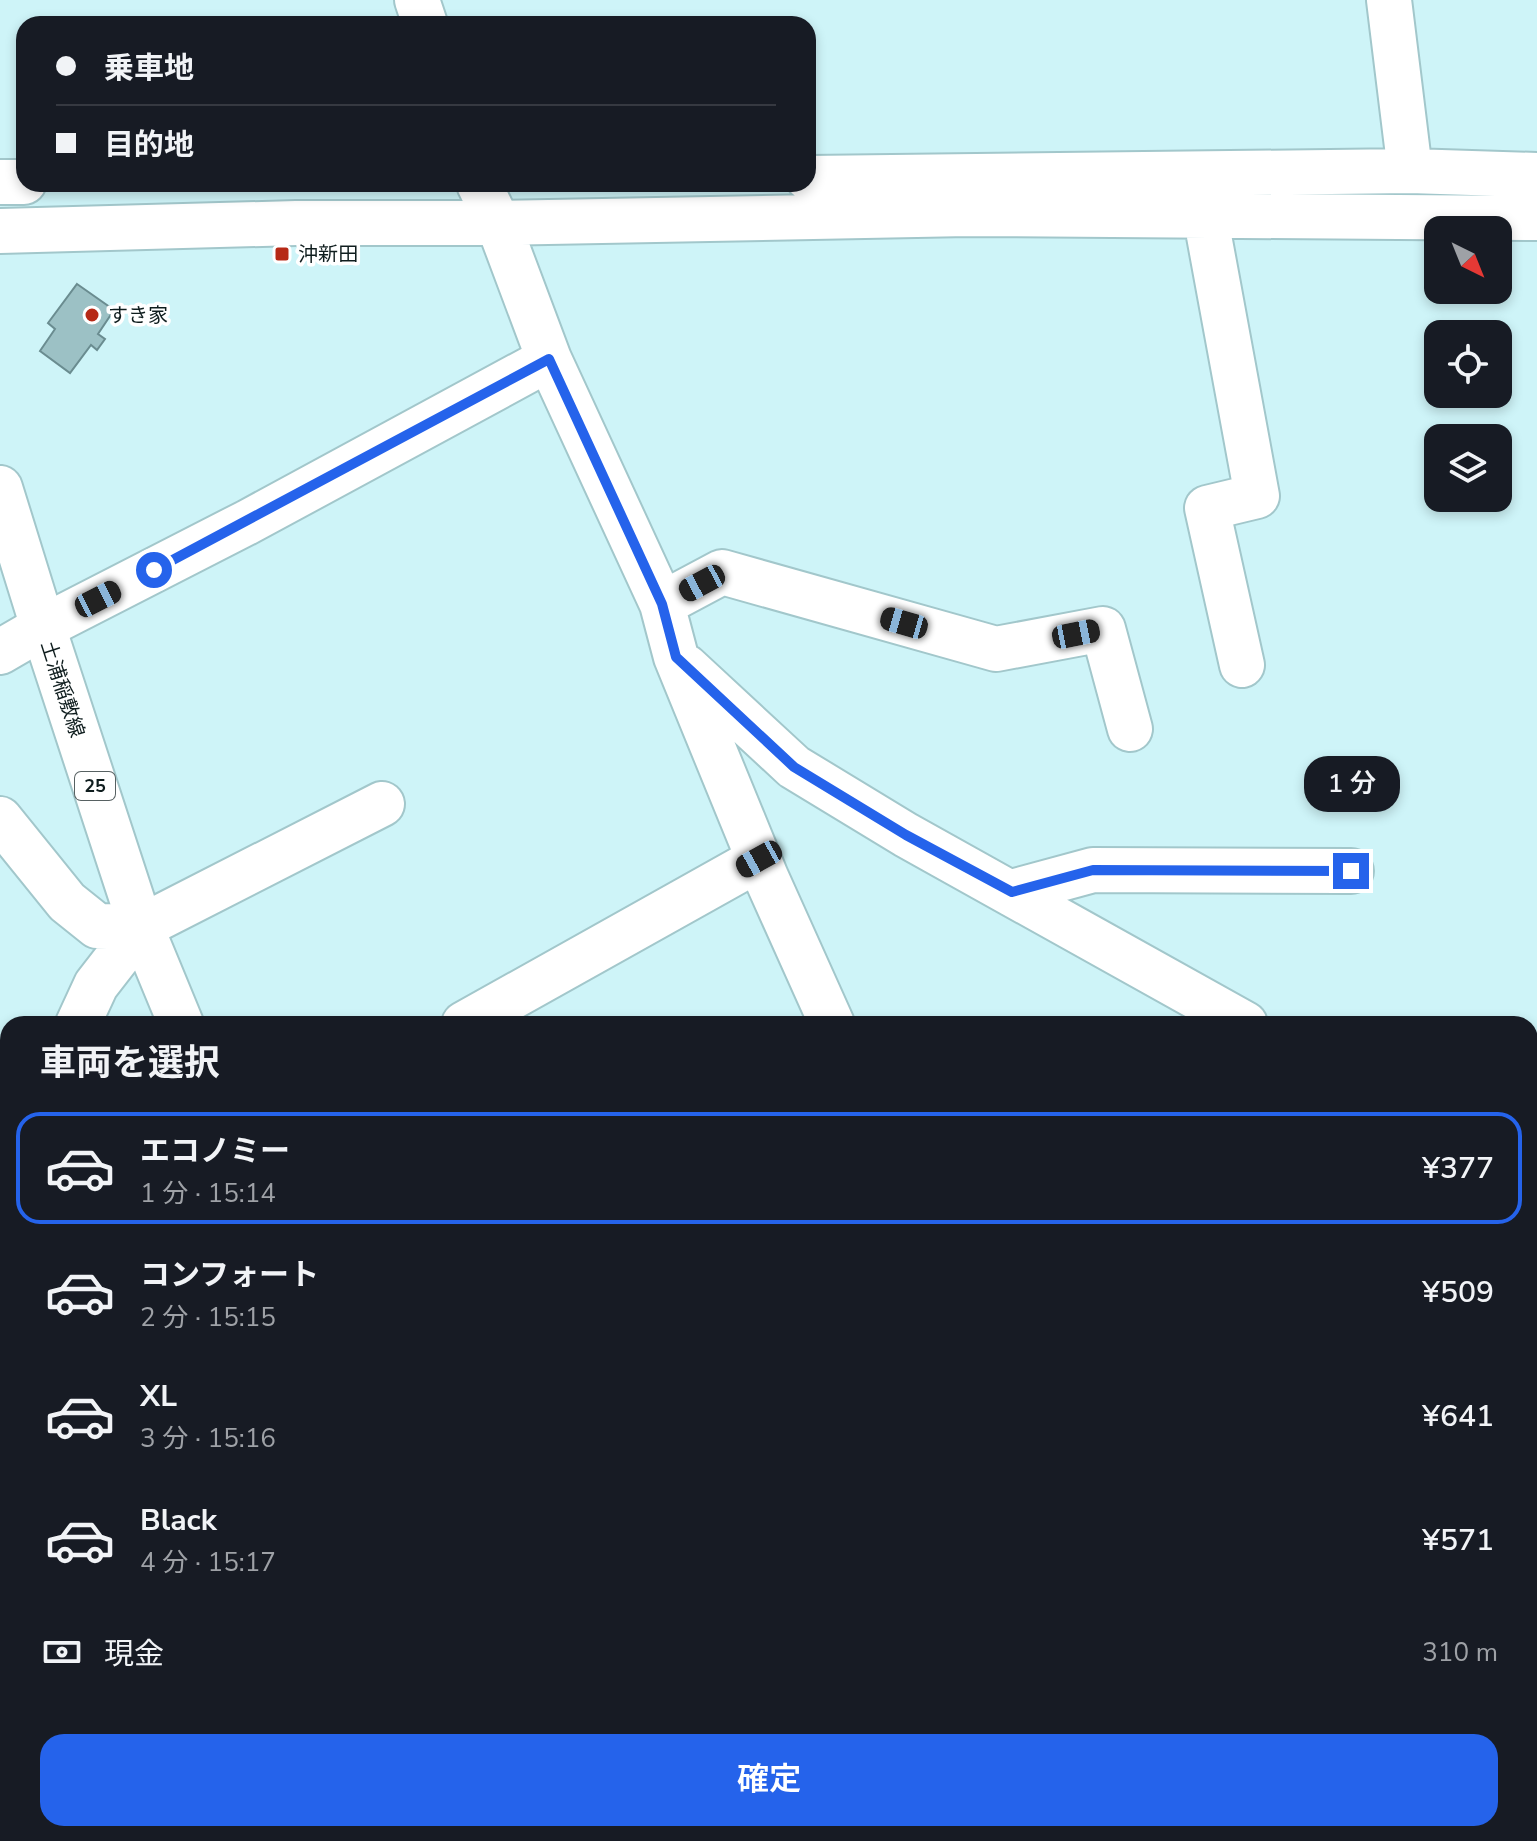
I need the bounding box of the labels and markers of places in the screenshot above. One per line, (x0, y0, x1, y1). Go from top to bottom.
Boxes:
place label: 沖新田 (298, 241, 358, 268)
marker: 沖新田 (273, 245, 291, 263)
place label: すき家 (108, 302, 168, 329)
marker: すき家 (83, 306, 101, 324)

